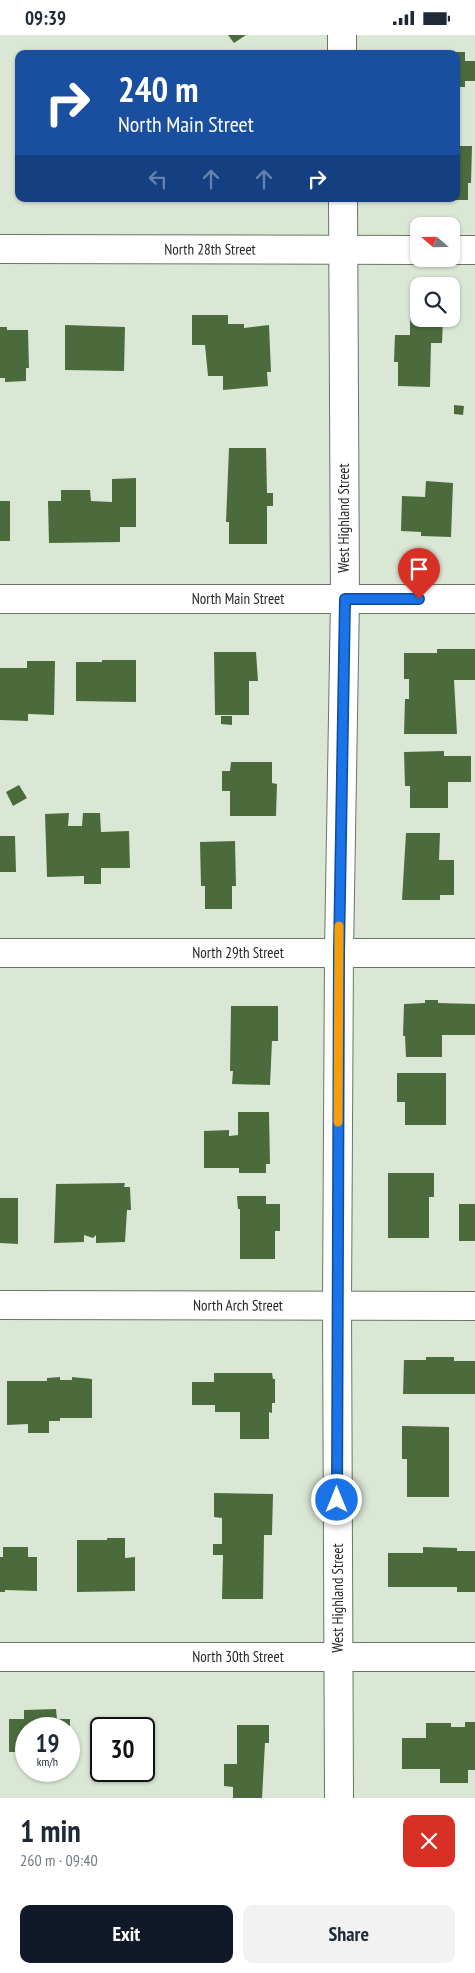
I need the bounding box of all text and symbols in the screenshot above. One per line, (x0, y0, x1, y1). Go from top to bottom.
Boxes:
text: 09:39 (25, 6, 66, 30)
text: 240 m (118, 66, 199, 112)
icon: right (35, 70, 100, 135)
text: North Main Street (118, 110, 254, 138)
icon: left (144, 165, 172, 193)
icon: ahead (197, 165, 225, 193)
icon: ahead (250, 165, 278, 193)
icon: right (303, 165, 331, 193)
north arrow (410, 217, 460, 267)
map controls (410, 217, 460, 327)
street label: North 28th Street (164, 239, 256, 259)
button: search (410, 277, 460, 327)
street label: West Highland Street (334, 463, 353, 573)
pin (398, 548, 440, 599)
icon: arrive (405, 555, 433, 583)
street label: North Main Street (192, 589, 284, 608)
street label: North 29th Street (192, 943, 284, 962)
street label: North Arch Street (193, 1295, 283, 1315)
position arrow (310, 1473, 362, 1525)
street label: West Highland Street (328, 1543, 347, 1653)
street label: North 30th Street (192, 1647, 284, 1666)
speed limit sign: 30 (90, 1717, 155, 1782)
text: 19 (36, 1727, 59, 1759)
text: km/h (37, 1754, 58, 1769)
text: 1 min (20, 1811, 81, 1850)
button: close (403, 1815, 455, 1867)
text: 260 m · 09:40 (20, 1850, 98, 1870)
button: Exit (20, 1905, 233, 1963)
button: Share (243, 1905, 455, 1963)

